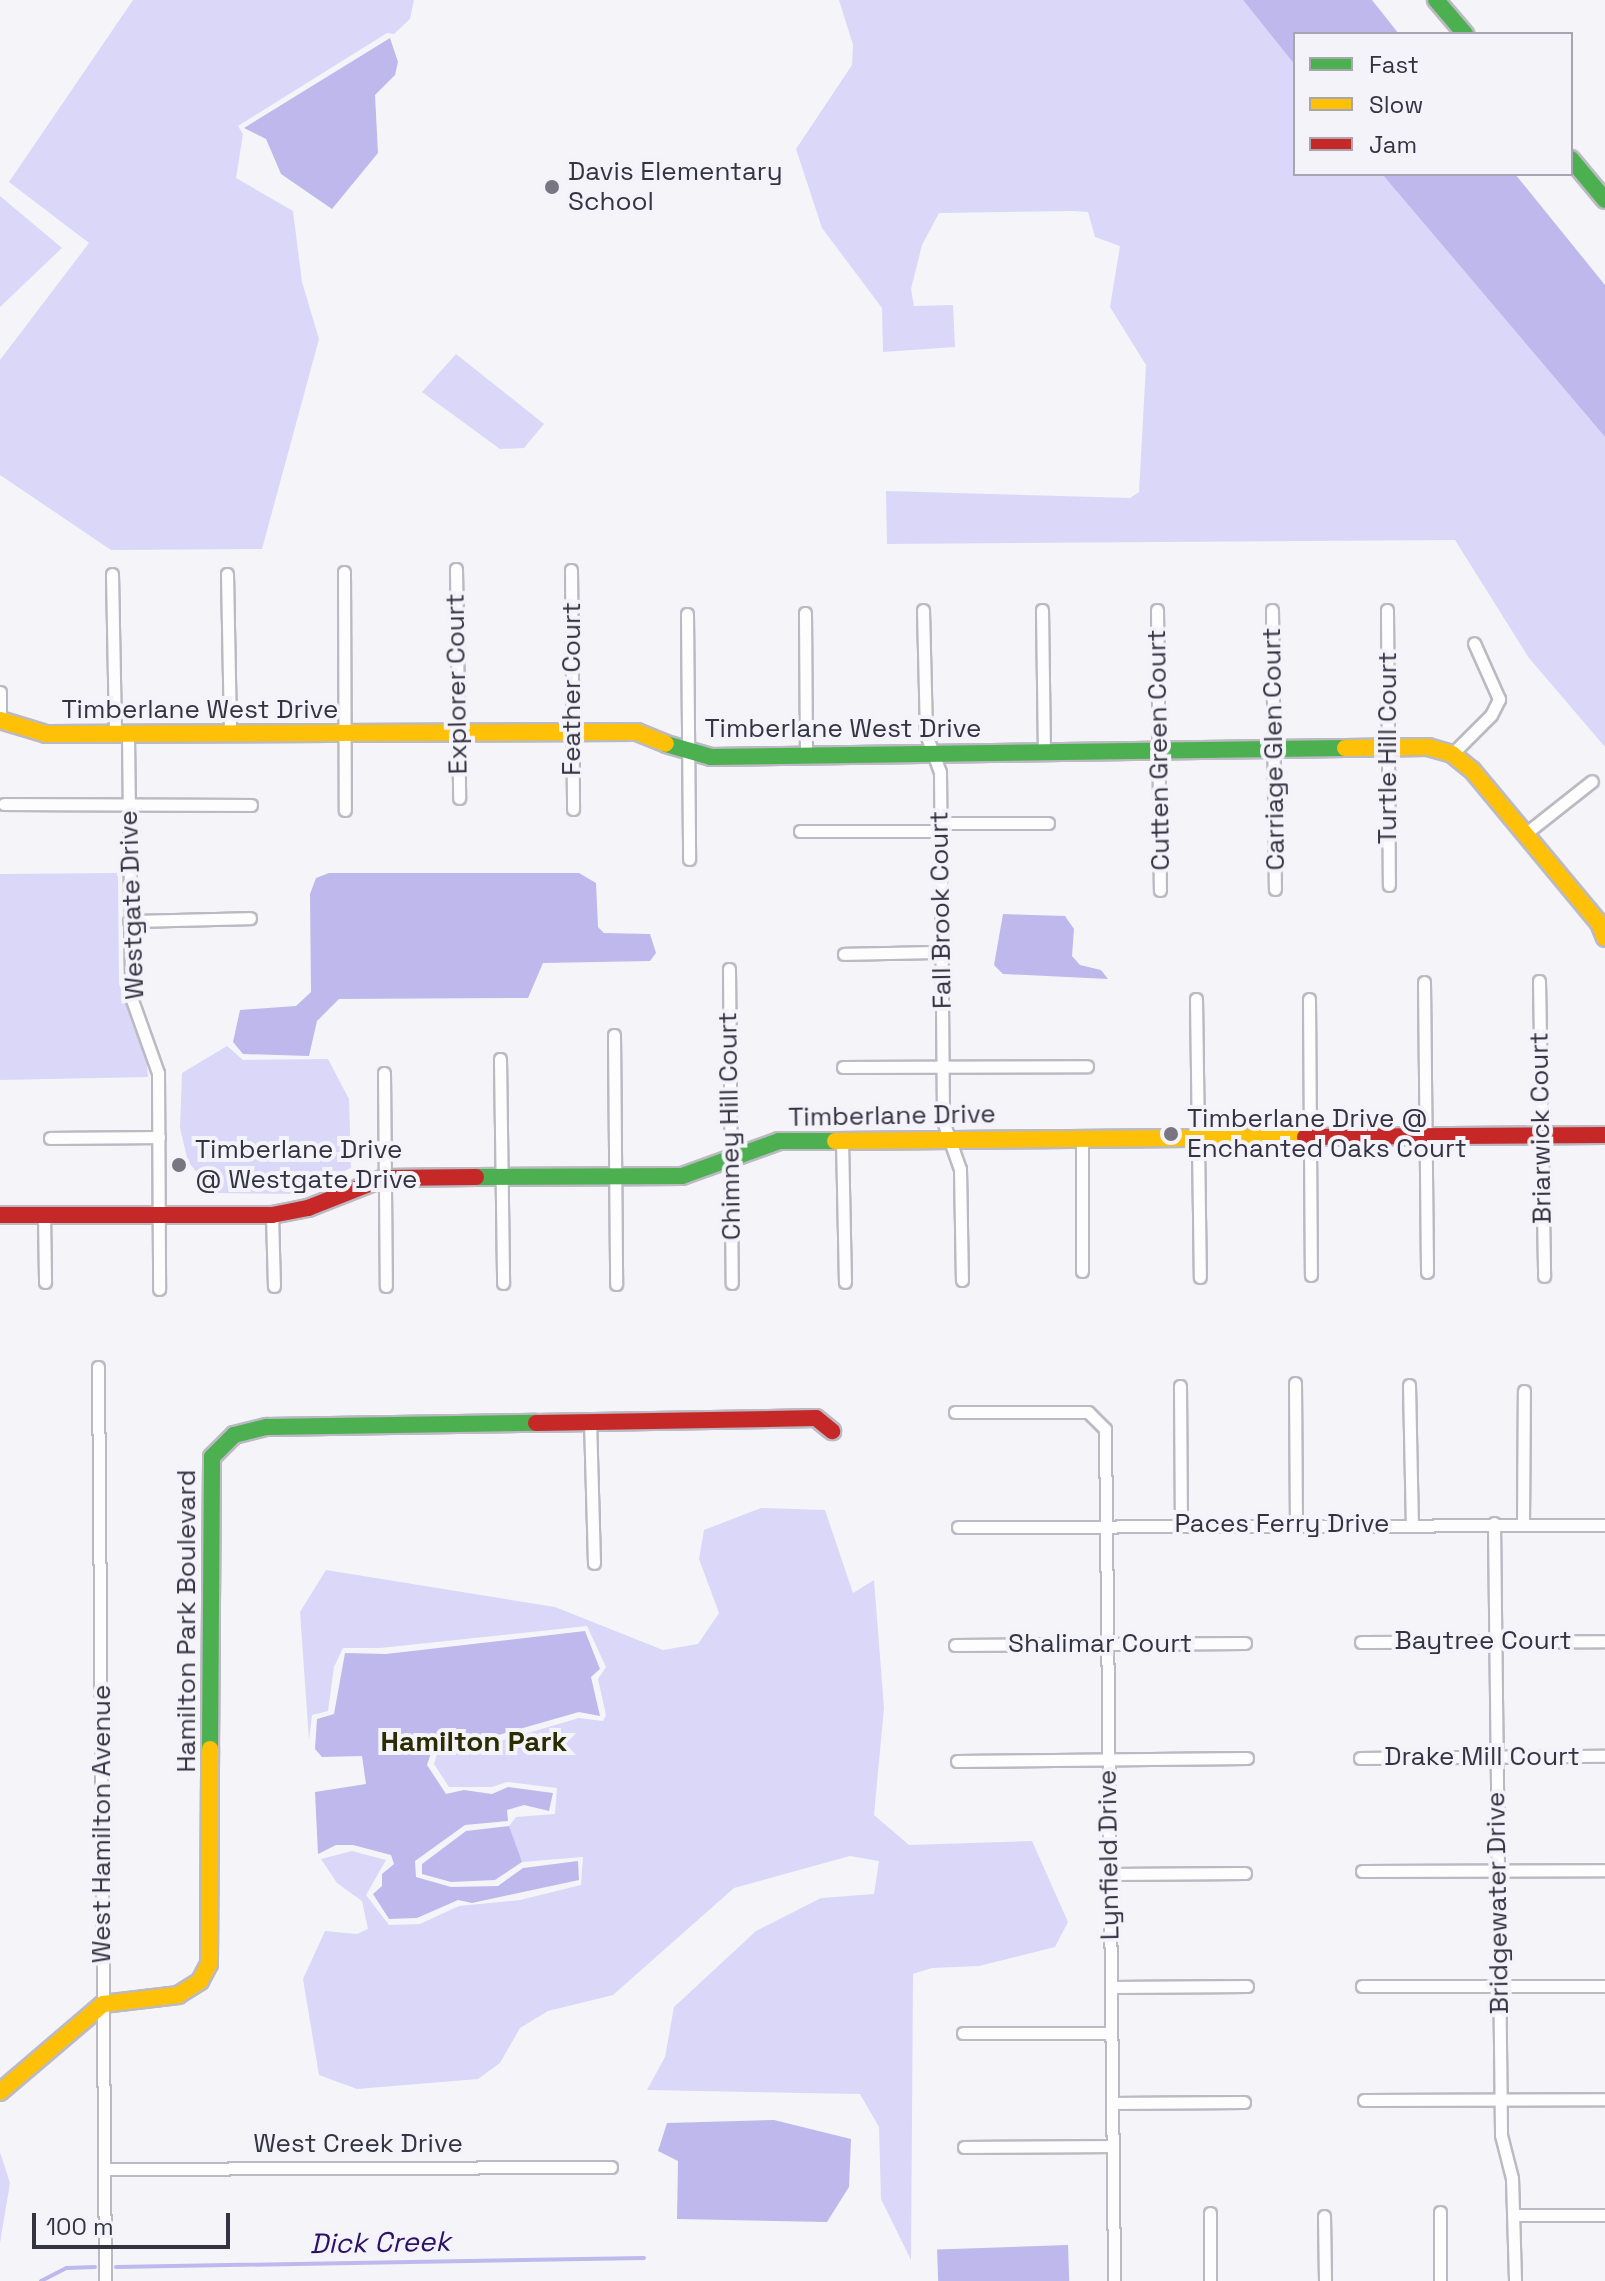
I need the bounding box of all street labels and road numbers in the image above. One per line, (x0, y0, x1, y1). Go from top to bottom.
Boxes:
street label: Explorer Court (440, 593, 474, 775)
street label: Feather Court (556, 602, 588, 776)
street label: Carriage Glen Court (1256, 627, 1292, 871)
street label: Cutten Green Court (1141, 629, 1177, 871)
street label: Turtle Hill Court (1372, 652, 1404, 844)
street label: Timberlane West Drive (61, 694, 339, 726)
street label: Timberlane West Drive (704, 713, 982, 745)
street label: Westgate Drive (113, 810, 151, 1000)
street label: Fall Brook Court (924, 811, 958, 1009)
street label: Chimney Hill Court (712, 1011, 748, 1241)
street label: Briarwick Court (1524, 1032, 1558, 1224)
street label: Timberlane Drive (788, 1099, 996, 1133)
street label: Hamilton Park Boulevard (171, 1469, 203, 1773)
street label: Paces Ferry Drive (1174, 1508, 1390, 1540)
street label: Baytree Court (1395, 1625, 1571, 1657)
street label: Shalimar Court (1008, 1628, 1192, 1660)
street label: West Hamilton Avenue (86, 1685, 118, 1963)
street label: Drake Mill Court (1384, 1741, 1580, 1773)
street label: Lynfield Drive (1092, 1770, 1126, 1940)
street label: Bridgewater Drive (1480, 1792, 1516, 2014)
street label: West Creek Drive (253, 2128, 463, 2160)

